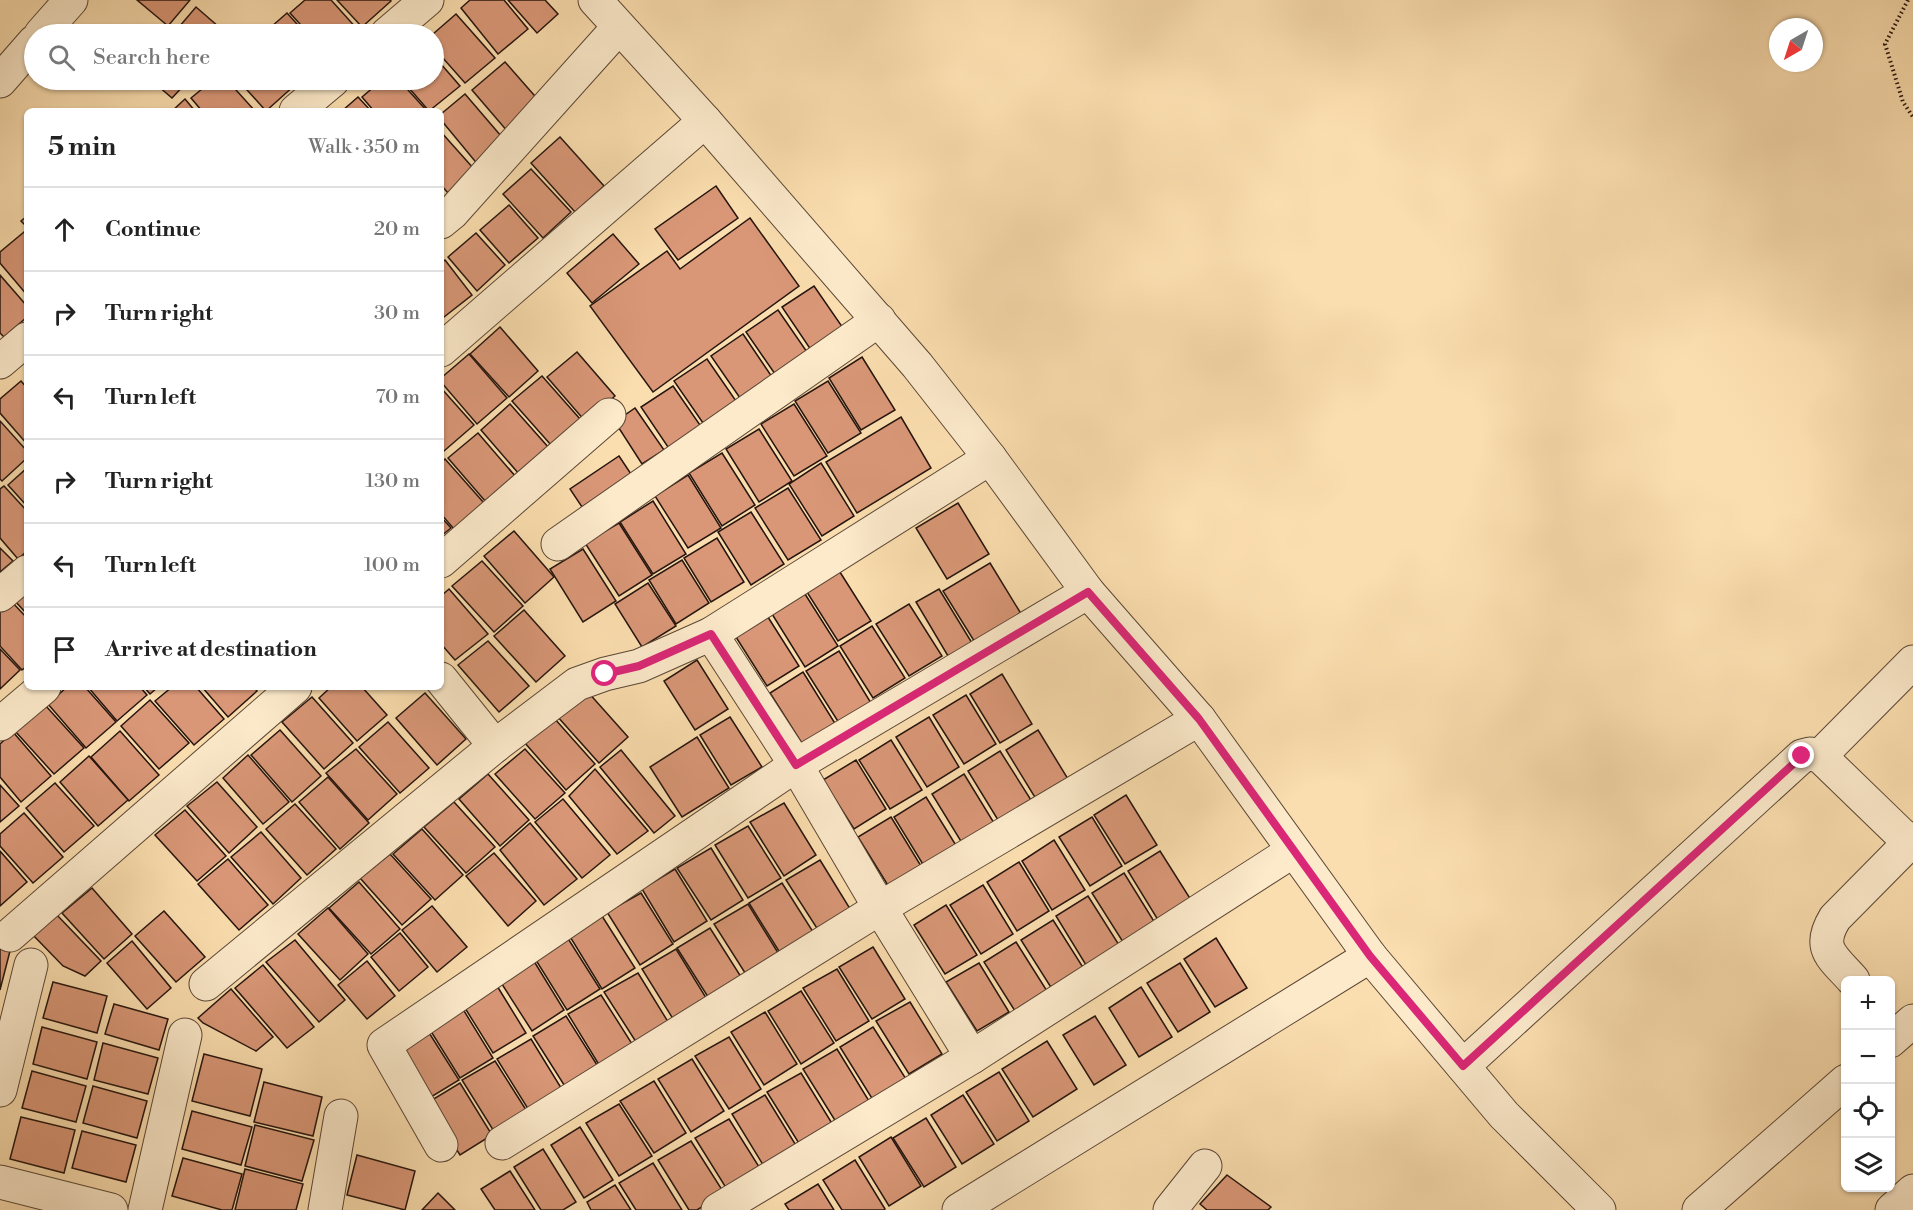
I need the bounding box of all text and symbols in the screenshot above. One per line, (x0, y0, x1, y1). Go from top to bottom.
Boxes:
north arrow (1769, 18, 1823, 72)
search box (24, 24, 444, 90)
icon: search (45, 41, 78, 74)
text: Search here (93, 44, 210, 71)
text: 5 min (48, 131, 116, 163)
text: Walk · 350 m (308, 135, 420, 160)
icon: ahead (48, 213, 81, 246)
text: Continue (105, 216, 201, 243)
text: 20 m (374, 217, 420, 242)
icon: right (48, 297, 81, 330)
text: Turn right (105, 300, 213, 327)
text: 30 m (374, 301, 420, 326)
icon: left (48, 381, 81, 414)
text: Turn left (105, 384, 196, 411)
text: 70 m (376, 385, 420, 410)
icon: right (48, 465, 81, 498)
text: Turn right (105, 468, 213, 495)
text: 130 m (365, 469, 420, 494)
icon: left (48, 549, 81, 582)
text: Turn left (105, 552, 196, 579)
text: 100 m (364, 553, 420, 578)
icon: arrive (48, 633, 81, 666)
text: Arrive at destination (105, 636, 317, 663)
route start (591, 660, 617, 686)
route end (1788, 742, 1814, 768)
map controls (1841, 976, 1895, 1192)
button: + (1841, 976, 1895, 1030)
button: − (1841, 1030, 1895, 1084)
button: locate (1841, 1084, 1895, 1138)
button: layers (1841, 1138, 1895, 1192)

